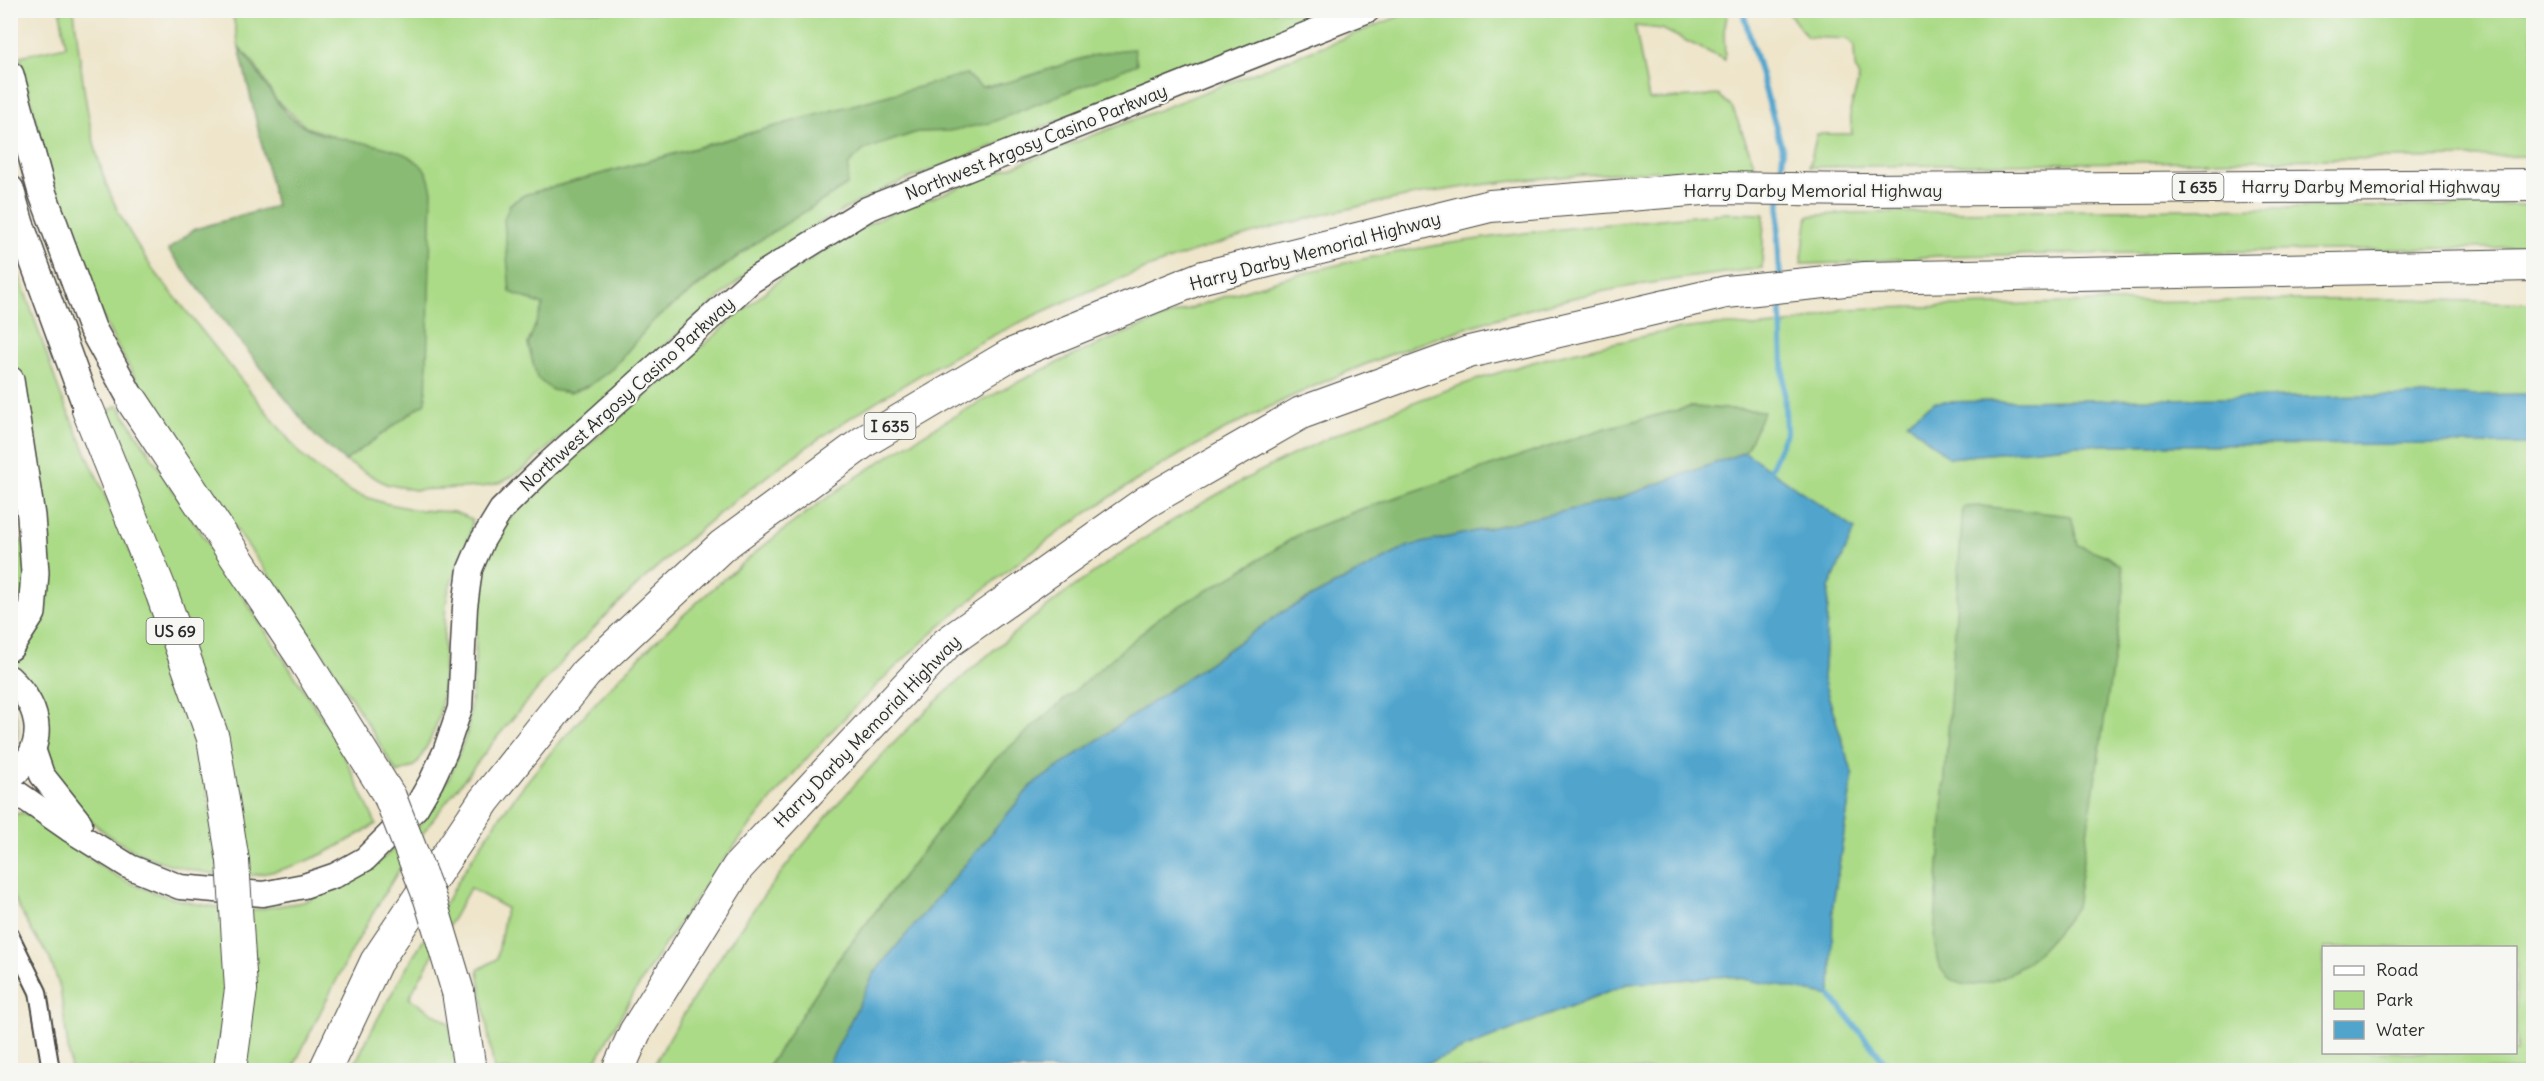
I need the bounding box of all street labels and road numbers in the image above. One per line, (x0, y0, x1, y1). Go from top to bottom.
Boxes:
street label: Northwest Argosy Casino Parkway (902, 79, 1170, 205)
road number: I 635 (2172, 174, 2224, 200)
street label: Harry Darby Memorial Highway (2241, 175, 2501, 198)
street label: Harry Darby Memorial Highway (1683, 179, 1943, 202)
street label: Harry Darby Memorial Highway (1187, 206, 1443, 296)
street label: Northwest Argosy Casino Parkway (515, 292, 739, 496)
road number: I 635 (864, 413, 916, 439)
road number: US 69 (146, 618, 204, 644)
street label: Harry Darby Memorial Highway (769, 630, 965, 832)

